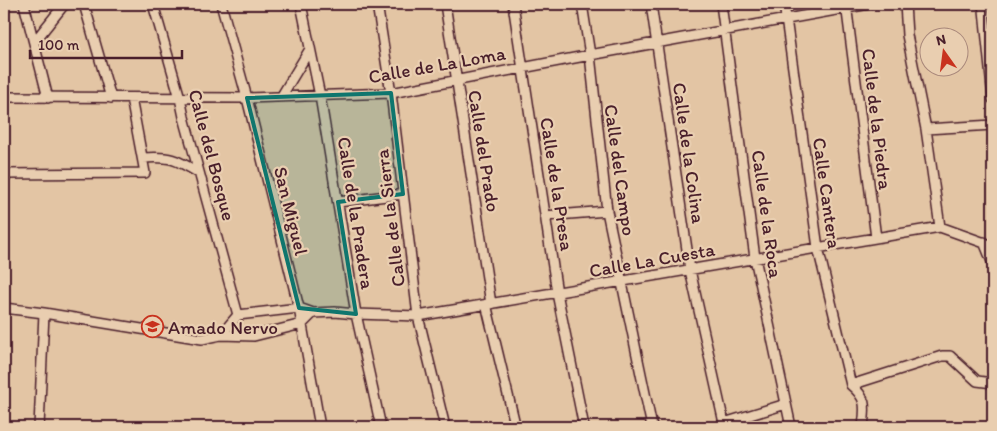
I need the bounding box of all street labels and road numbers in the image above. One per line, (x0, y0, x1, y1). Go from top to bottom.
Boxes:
street label: Calle de La Loma (367, 42, 507, 88)
street label: Calle de la Piedra (857, 47, 897, 191)
street label: Calle de la Colina (668, 81, 710, 225)
street label: Calle del Bosque (183, 87, 241, 223)
street label: Calle del Prado (463, 88, 505, 214)
street label: Calle del Campo (599, 103, 641, 237)
street label: Calle de la Presa (535, 116, 579, 253)
street label: Calle de la Pradera (333, 135, 379, 291)
street label: Calle Cantera (808, 136, 846, 250)
street label: Calle de la Sierra (370, 148, 410, 288)
street label: Calle de la Roca (747, 148, 787, 280)
street label: San Miguel (269, 164, 313, 258)
street label: Calle La Cuesta (587, 238, 717, 282)

